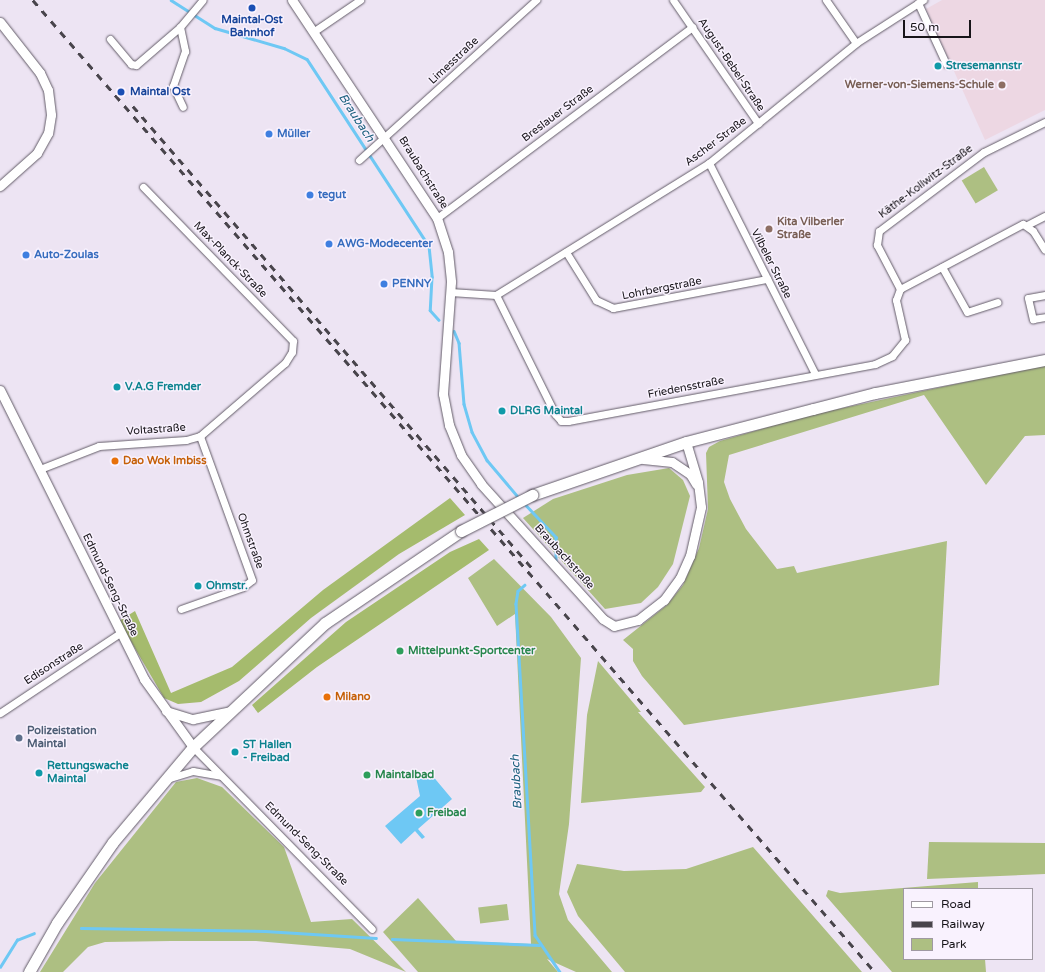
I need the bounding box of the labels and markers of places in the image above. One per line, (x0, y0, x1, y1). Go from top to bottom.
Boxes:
marker: Maintal-Ost Bahnhof (247, 3, 257, 13)
place label: Maintal-Ost Bahnhof (221, 14, 283, 40)
place label: Stresemannstr (946, 59, 1022, 73)
marker: Stresemannstr (933, 61, 943, 71)
place label: Werner-von-Siemens-Schule (845, 78, 994, 92)
marker: Werner-von-Siemens-Schule (997, 80, 1007, 90)
place label: Maintal Ost (130, 85, 190, 99)
marker: Maintal Ost (115, 86, 127, 98)
place label: Müller (277, 127, 310, 141)
marker: Müller (264, 129, 274, 139)
place label: tegut (318, 188, 346, 202)
marker: tegut (305, 190, 315, 200)
place label: Kita Vilberler Straße (777, 216, 844, 242)
marker: Kita Vilberler Straße (764, 224, 774, 234)
place label: AWG-Modecenter (337, 237, 433, 251)
marker: AWG-Modecenter (324, 239, 334, 249)
place label: Auto-Zoulas (34, 248, 99, 262)
marker: Auto-Zoulas (21, 250, 31, 260)
place label: PENNY (392, 277, 431, 291)
marker: PENNY (379, 279, 389, 289)
place label: V.A.G Fremder (125, 380, 201, 394)
marker: V.A.G Fremder (112, 382, 122, 392)
place label: DLRG Maintal (510, 404, 583, 418)
marker: DLRG Maintal (497, 406, 507, 416)
place label: Dao Wok Imbiss (123, 454, 206, 468)
marker: Dao Wok Imbiss (110, 456, 120, 466)
place label: Ohmstr. (206, 579, 248, 593)
marker: Ohmstr. (193, 581, 203, 591)
place label: Mittelpunkt-Sportcenter (408, 644, 535, 658)
marker: Mittelpunkt-Sportcenter (395, 646, 405, 656)
place label: Milano (335, 690, 371, 704)
marker: Milano (322, 692, 332, 702)
place label: Polizeistation Maintal (27, 725, 97, 751)
marker: Polizeistation Maintal (14, 733, 24, 743)
place label: ST Hallen - Freibad (243, 739, 292, 765)
marker: ST Hallen - Freibad (230, 747, 240, 757)
place label: Rettungswache Maintal (47, 760, 129, 786)
marker: Rettungswache Maintal (34, 768, 44, 778)
place label: Maintalbad (375, 768, 434, 782)
marker: Maintalbad (362, 770, 372, 780)
place label: Freibad (427, 806, 466, 820)
marker: Freibad (414, 808, 424, 818)

